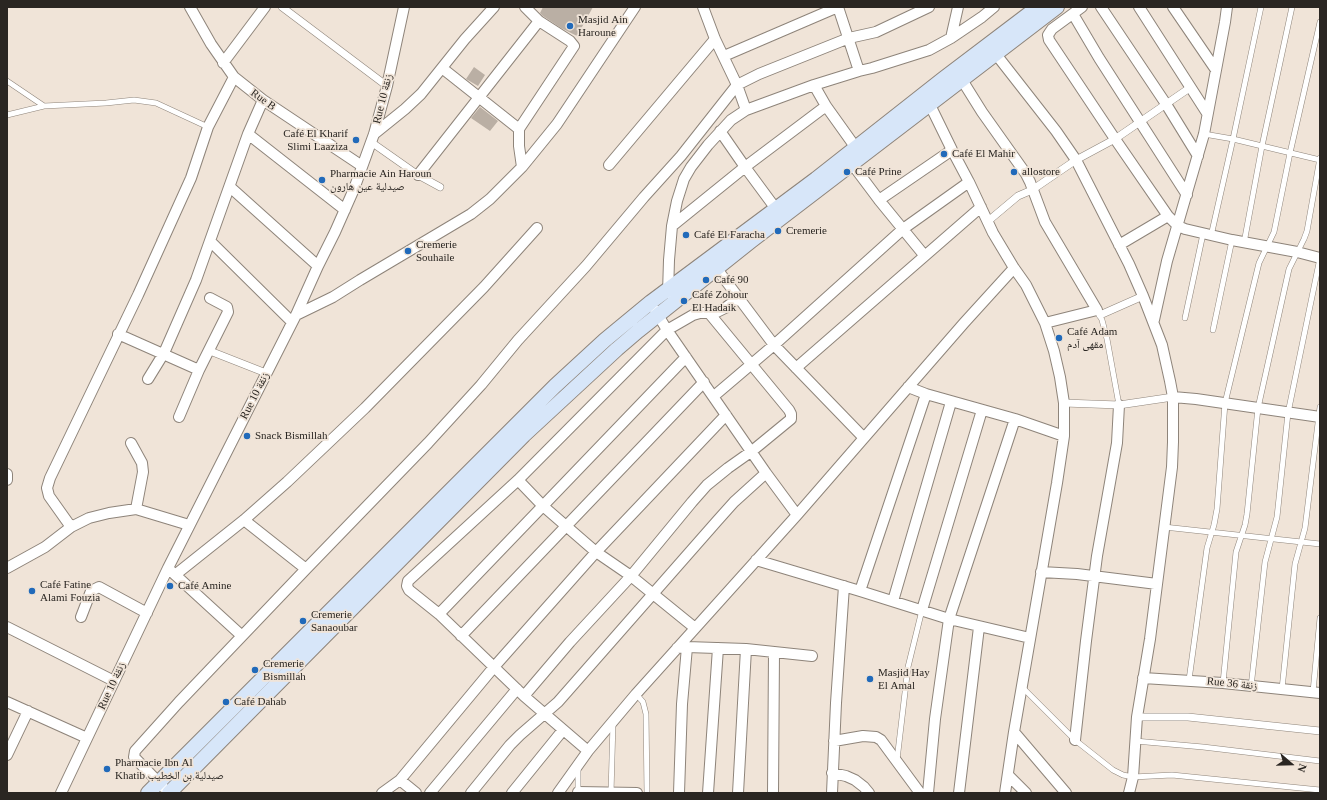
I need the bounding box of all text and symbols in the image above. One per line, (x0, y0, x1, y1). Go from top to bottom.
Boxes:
place label: Masjid Ain Haroune (578, 13, 628, 39)
marker: Masjid Ain Haroune (565, 21, 575, 31)
street label: Rue 10 زنقة (370, 73, 396, 125)
street label: Rue B (248, 86, 278, 114)
place label: Café El Kharif Slimi Laaziza (283, 127, 348, 153)
marker: Café El Kharif Slimi Laaziza (351, 135, 361, 145)
place label: Café El Mahir (952, 147, 1015, 161)
marker: Café El Mahir (939, 149, 949, 159)
place label: Café Prine (855, 165, 902, 179)
place label: allostore (1022, 165, 1060, 179)
place label: Pharmacie Ain Haroun صيدلية عين هارون (330, 167, 431, 193)
marker: Café Prine (842, 167, 852, 177)
marker: allostore (1009, 167, 1019, 177)
marker: Pharmacie Ain Haroun صيدلية عين هارون (317, 175, 327, 185)
place label: Cremerie (786, 224, 827, 238)
marker: Cremerie (773, 226, 783, 236)
place label: Café El Faracha (694, 228, 765, 242)
marker: Café El Faracha (681, 230, 691, 240)
place label: Cremerie Souhaile (416, 238, 457, 264)
marker: Cremerie Souhaile (403, 246, 413, 256)
place label: Café 90 (714, 273, 749, 287)
marker: Café 90 (701, 275, 711, 285)
place label: Café Zohour El Hadaik (692, 288, 748, 314)
marker: Café Zohour El Hadaik (679, 296, 689, 306)
place label: Café Adam مقهى آدم (1067, 325, 1117, 351)
marker: Café Adam مقهى آدم (1054, 333, 1064, 343)
street label: Rue 10 زنقة (238, 370, 272, 422)
place label: Snack Bismillah (255, 429, 327, 443)
marker: Snack Bismillah (242, 431, 252, 441)
place label: Café Fatine Alami Fouzia (40, 578, 100, 604)
place label: Café Amine (178, 579, 231, 593)
marker: Café Amine (165, 581, 175, 591)
marker: Café Fatine Alami Fouzia (27, 586, 37, 596)
place label: Cremerie Sanaoubar (311, 608, 357, 634)
marker: Cremerie Sanaoubar (298, 616, 308, 626)
place label: Cremerie Bismillah (263, 657, 306, 683)
street label: Rue 10 زنقة (95, 660, 129, 712)
marker: Cremerie Bismillah (250, 665, 260, 675)
place label: Masjid Hay El Amal (878, 666, 930, 692)
marker: Masjid Hay El Amal (865, 674, 875, 684)
street label: Rue 36 زنقة (1206, 675, 1258, 693)
place label: Café Dahab (234, 695, 286, 709)
marker: Café Dahab (221, 697, 231, 707)
north arrow (1271, 744, 1311, 784)
place label: Pharmacie Ibn Al Khatib صيدلية بن الخطيب (115, 756, 224, 782)
text: N (1295, 762, 1309, 774)
marker: Pharmacie Ibn Al Khatib صيدلية بن الخطيب (102, 764, 112, 774)

